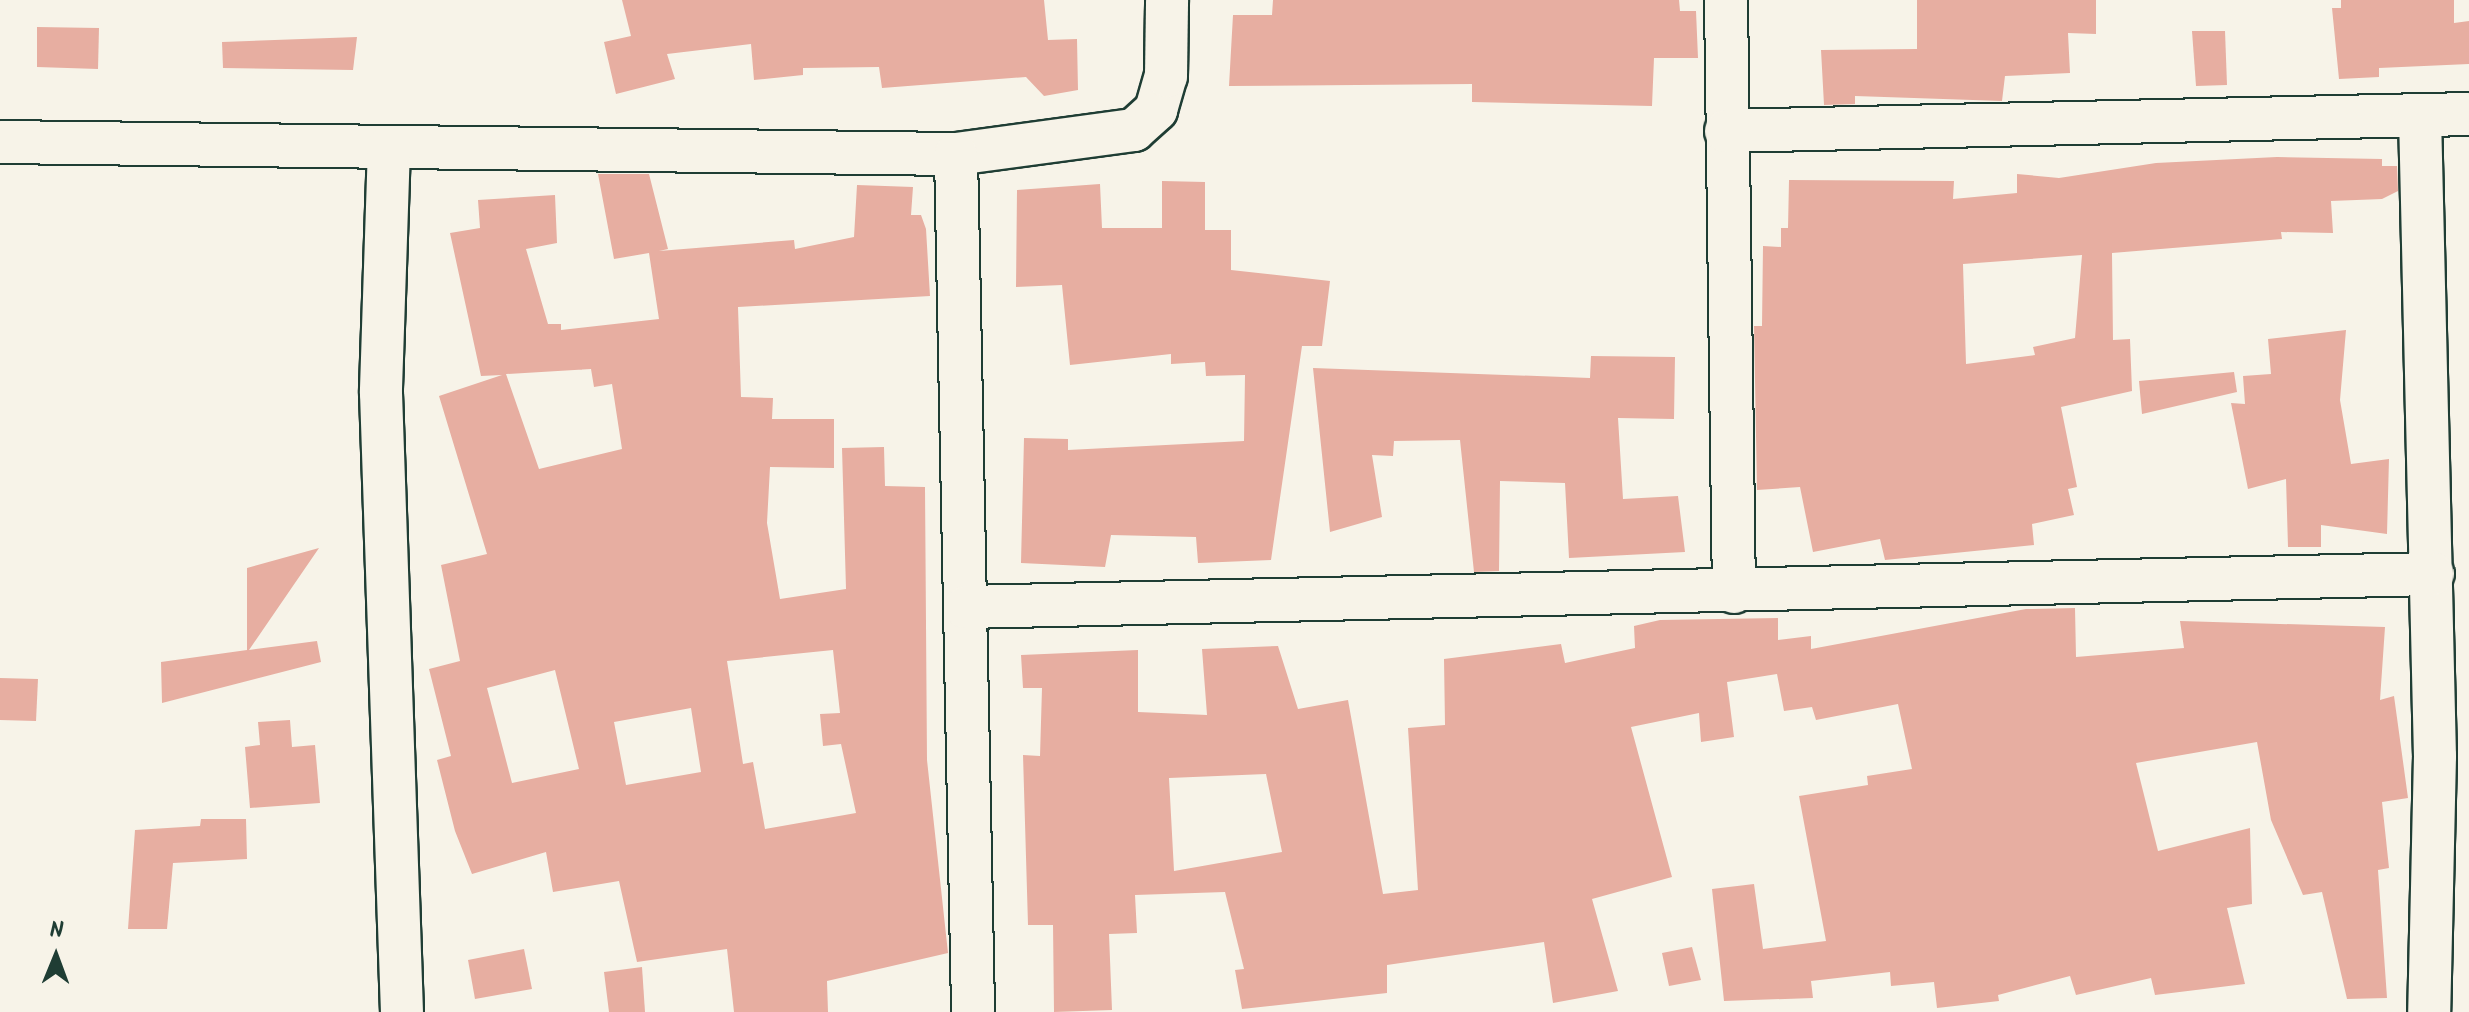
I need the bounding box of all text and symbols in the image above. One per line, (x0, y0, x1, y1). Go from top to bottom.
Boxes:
text: N (49, 914, 64, 949)
north arrow (16, 916, 96, 996)

